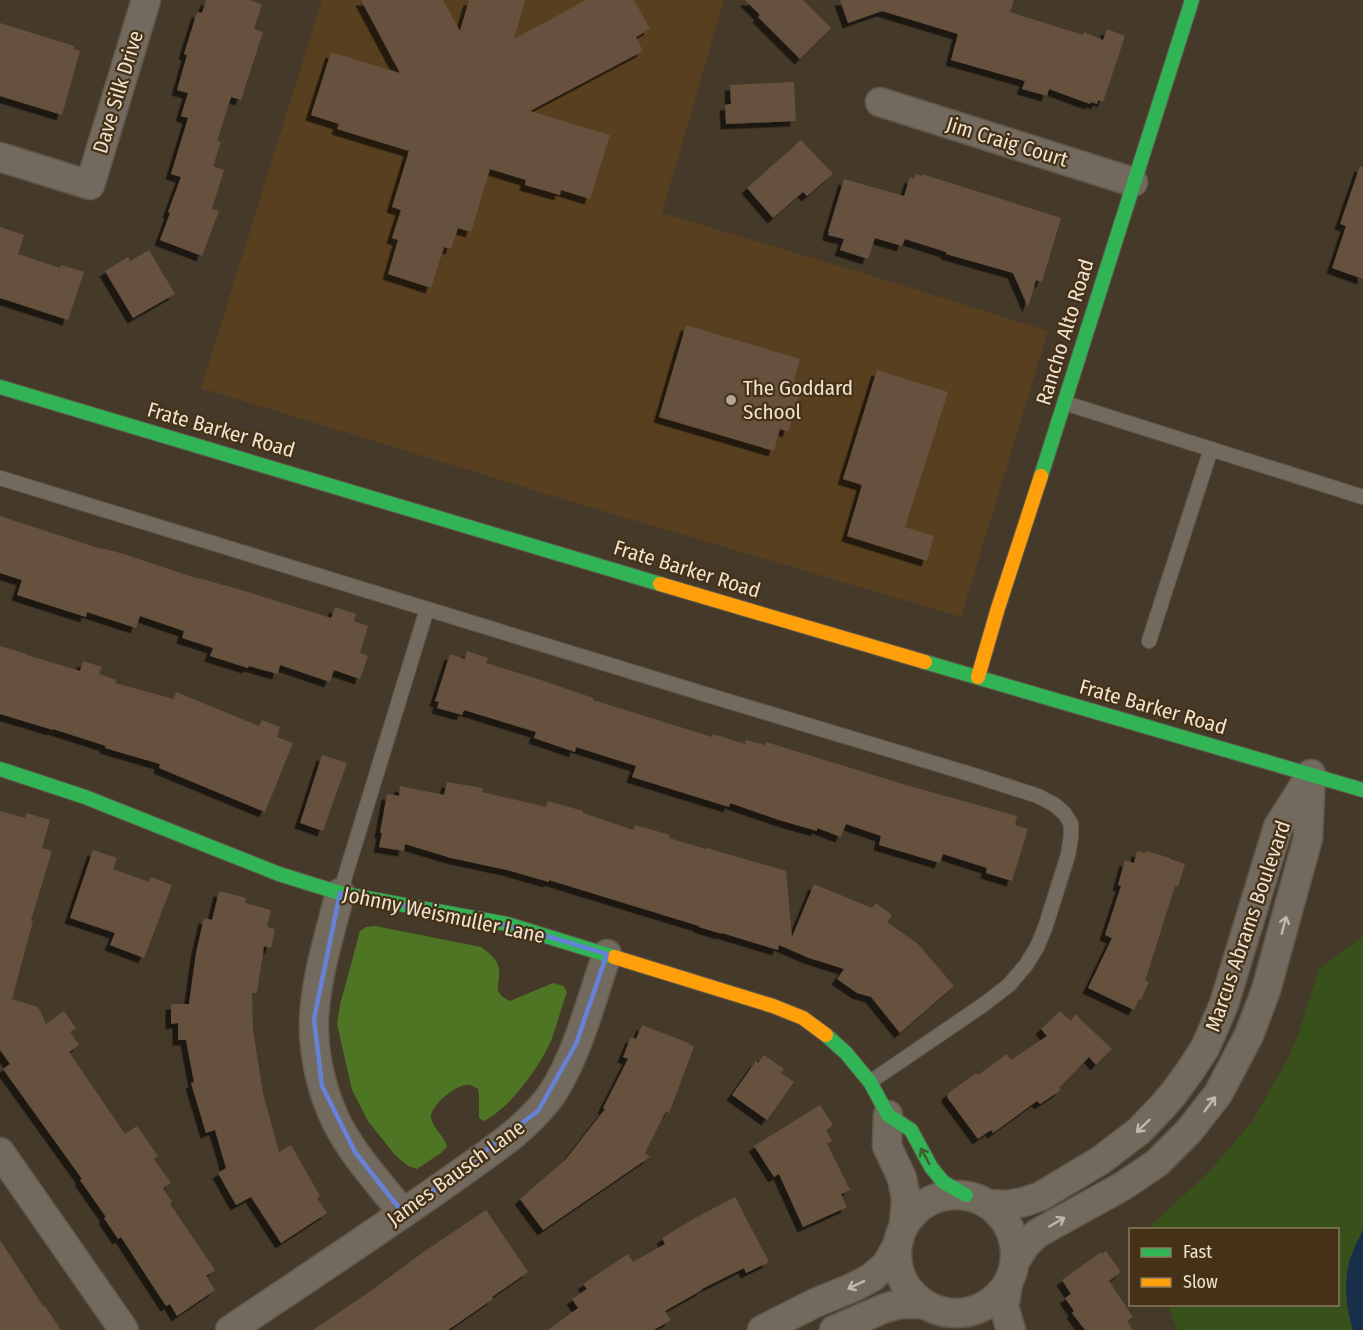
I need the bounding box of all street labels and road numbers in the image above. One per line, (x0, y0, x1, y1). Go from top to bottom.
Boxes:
street label: Dave Silk Drive (87, 27, 149, 157)
street label: Jim Craig Court (943, 111, 1071, 173)
street label: Rancho Alto Road (1030, 256, 1100, 408)
street label: Frate Barker Road (144, 397, 298, 463)
street label: Frate Barker Road (610, 534, 764, 604)
street label: Frate Barker Road (1076, 674, 1230, 740)
street label: Marcus Abrams Boulevard (1200, 817, 1296, 1035)
street label: Johnny Weismuller Lane (341, 881, 547, 949)
street label: James Bausch Lane (382, 1114, 530, 1232)

